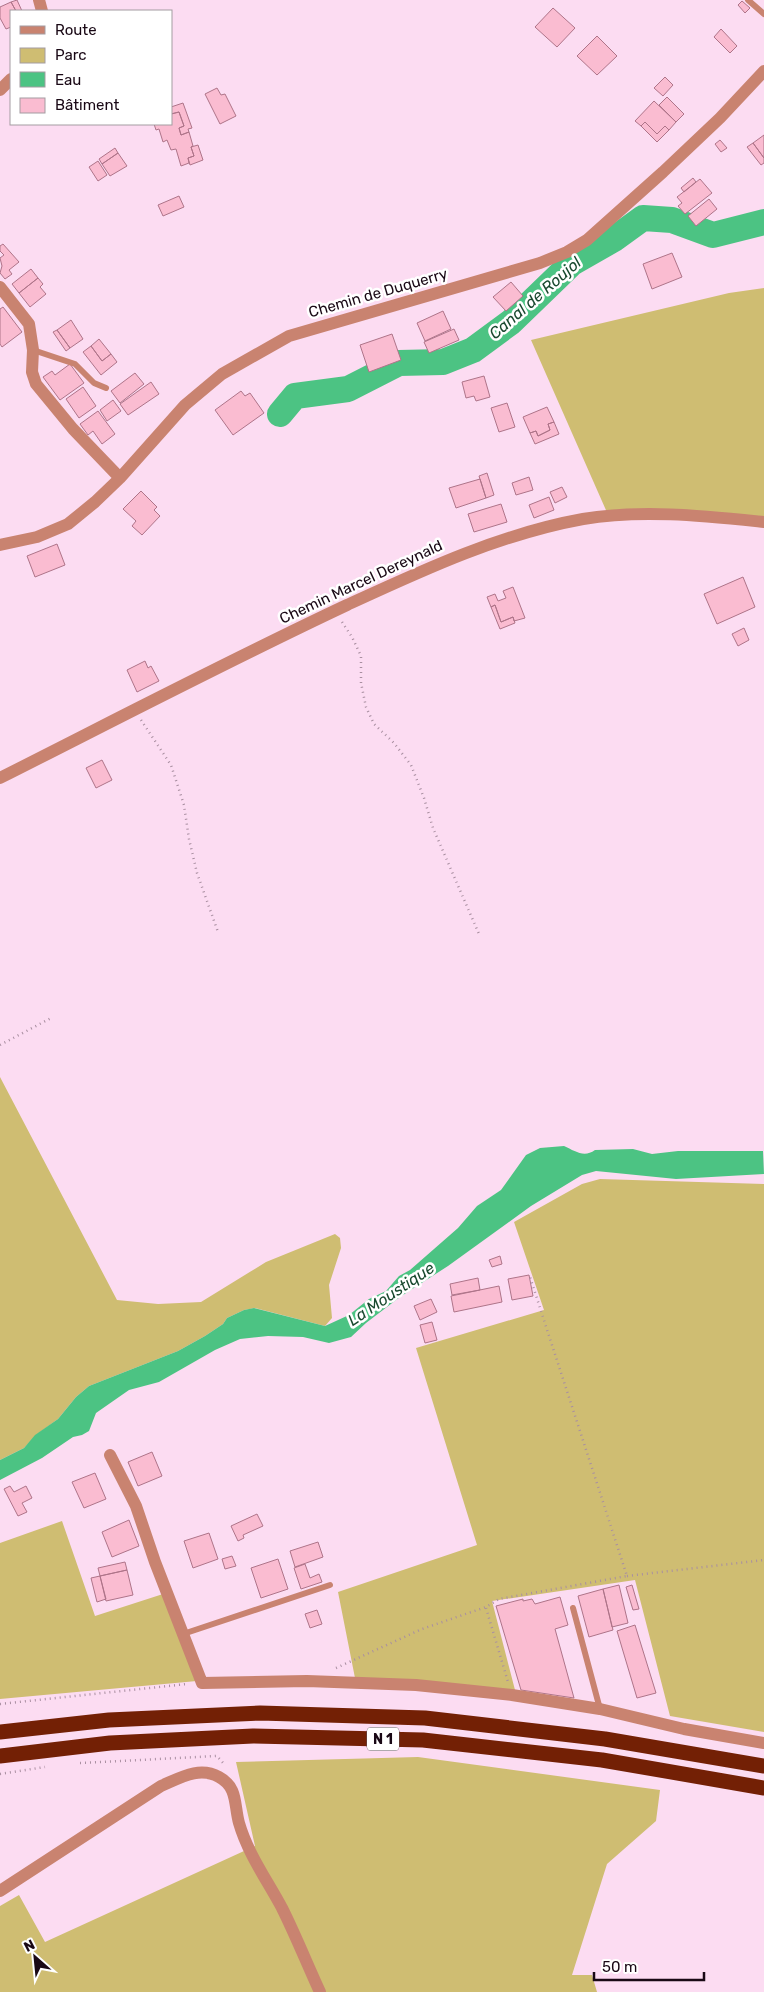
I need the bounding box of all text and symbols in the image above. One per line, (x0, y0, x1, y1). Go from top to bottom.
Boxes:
legend (10, 10, 172, 125)
text: Route (55, 21, 97, 39)
text: Parc (55, 46, 87, 64)
text: Eau (55, 71, 81, 89)
text: Bâtiment (55, 96, 119, 114)
water label: Canal de Roujol (485, 252, 586, 343)
street label: Chemin de Duquerry (306, 265, 450, 321)
street label: Chemin Marcel Dereynald (277, 536, 445, 628)
water label: La Moustique (344, 1258, 438, 1330)
road number: N 1 (367, 1728, 399, 1750)
north arrow (10, 1932, 60, 1982)
text: N (21, 1936, 38, 1956)
scale bar (594, 1950, 704, 1982)
text: 50 m (602, 1958, 637, 1976)

